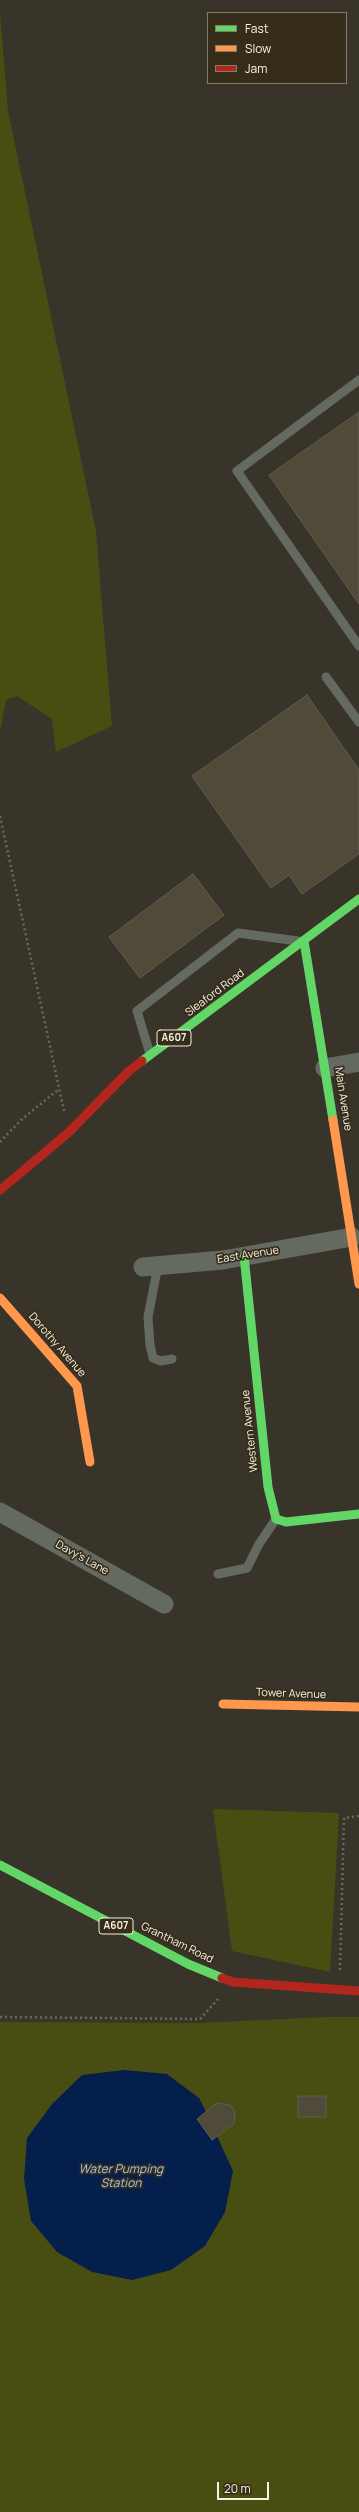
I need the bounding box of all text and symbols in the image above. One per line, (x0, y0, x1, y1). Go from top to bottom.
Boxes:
legend (207, 12, 347, 84)
text: Fast (245, 20, 269, 37)
text: Slow (245, 40, 271, 57)
text: Jam (245, 60, 267, 77)
street label: Sleaford Road (183, 966, 247, 1020)
road number: A607 (157, 1030, 191, 1046)
street label: Main Avenue (331, 1066, 355, 1132)
street label: East Avenue (216, 1244, 280, 1266)
street label: Dorothy Avenue (25, 1310, 89, 1380)
street label: Western Avenue (239, 1389, 261, 1473)
street label: Davy's Lane (53, 1538, 111, 1578)
street label: Tower Avenue (256, 1686, 326, 1702)
road number: A607 (99, 1918, 133, 1934)
street label: Grantham Road (139, 1920, 215, 1966)
water label: Water Pumping Station (79, 2163, 163, 2191)
scale bar (219, 2474, 271, 2500)
text: 20 m (224, 2480, 251, 2497)

